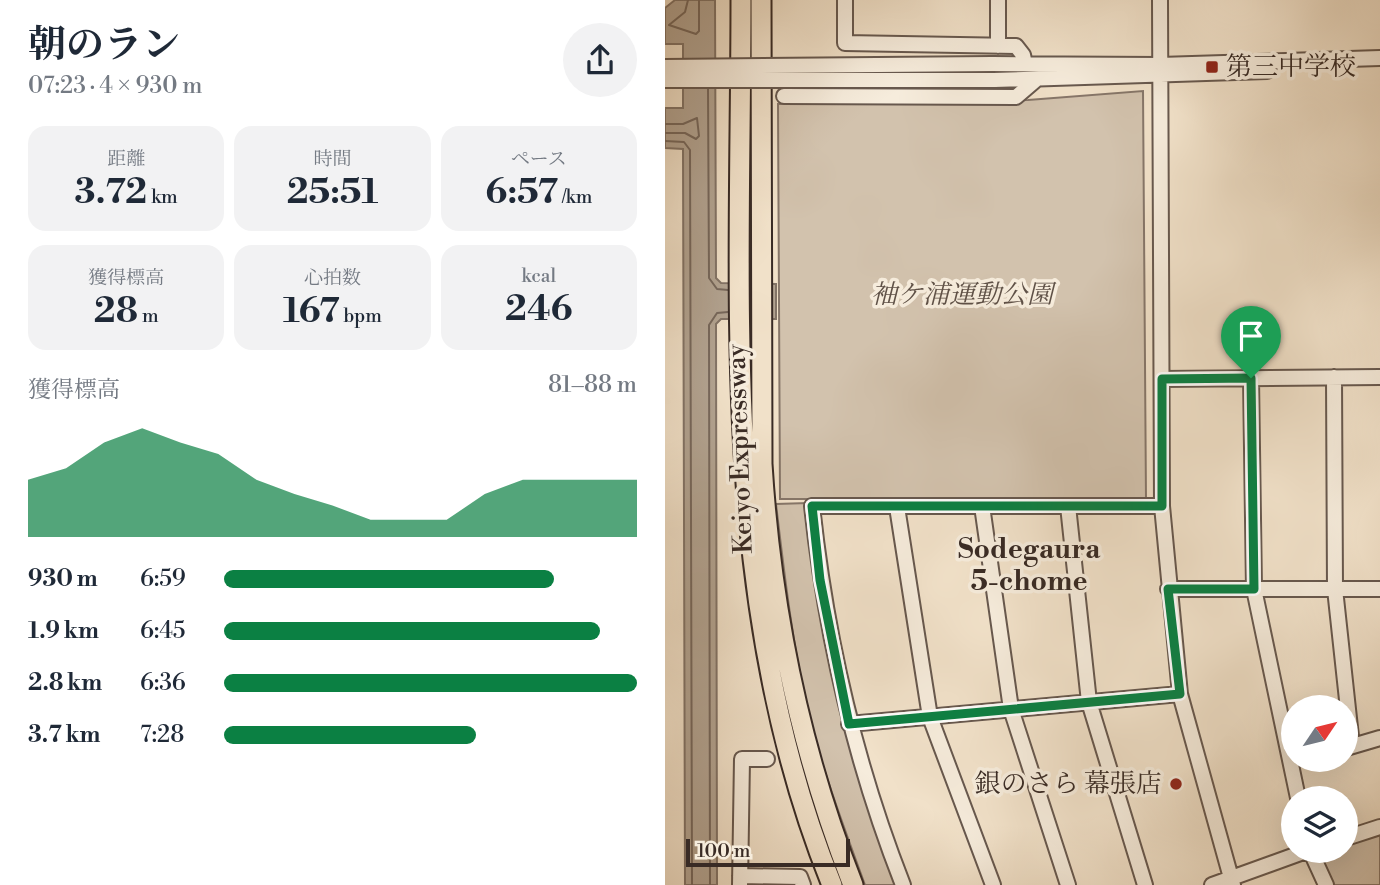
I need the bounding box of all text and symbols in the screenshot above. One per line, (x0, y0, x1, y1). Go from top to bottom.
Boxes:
text: 朝のラン (28, 22, 180, 69)
button: share (563, 23, 637, 97)
place label: 第三中学校 (1226, 51, 1356, 83)
marker: 第三中学校 (1204, 59, 1220, 75)
text: 07:23 · 4 × 930 m (28, 72, 202, 100)
text: 距離 (107, 147, 145, 171)
text: 時間 (313, 147, 352, 171)
text: ペース (511, 147, 567, 171)
text: 3.72 (75, 171, 147, 214)
text: 25:51 (287, 171, 378, 214)
text: 6:57 (485, 171, 558, 214)
text: km (147, 185, 178, 209)
text: /km (558, 185, 592, 209)
text: kcal (522, 264, 556, 288)
text: 獲得標高 (88, 266, 164, 290)
text: 心拍数 (304, 266, 361, 290)
park label: 袖ケ浦運動公園 (871, 279, 1057, 311)
text: 246 (505, 288, 573, 331)
text: 28 (94, 290, 138, 333)
text: 167 (283, 290, 340, 333)
text: m (138, 304, 159, 328)
text: bpm (340, 304, 382, 328)
pin (1221, 306, 1281, 378)
icon: arrive (1232, 317, 1270, 355)
street label: Keiyo Expressway (720, 343, 760, 554)
text: 81–88 m (548, 371, 637, 399)
text: 獲得標高 (28, 376, 120, 404)
district label: Sodegaura 5-chome (958, 532, 1101, 599)
text: 930 m (28, 565, 98, 593)
text: 6:59 (140, 565, 186, 593)
text: 1.9 km (28, 617, 99, 645)
text: 6:45 (140, 617, 186, 645)
text: 2.8 km (28, 669, 102, 697)
text: 6:36 (140, 669, 186, 697)
north arrow (1281, 695, 1358, 772)
map controls (1281, 695, 1358, 863)
text: 3.7 km (28, 721, 101, 749)
text: 7:28 (140, 721, 184, 749)
place label: 銀のさら 幕張店 (975, 768, 1162, 800)
marker: 銀のさら 幕張店 (1168, 776, 1184, 792)
button: layers (1281, 786, 1358, 863)
scale bar (686, 836, 851, 868)
text: 100 m (697, 839, 750, 863)

